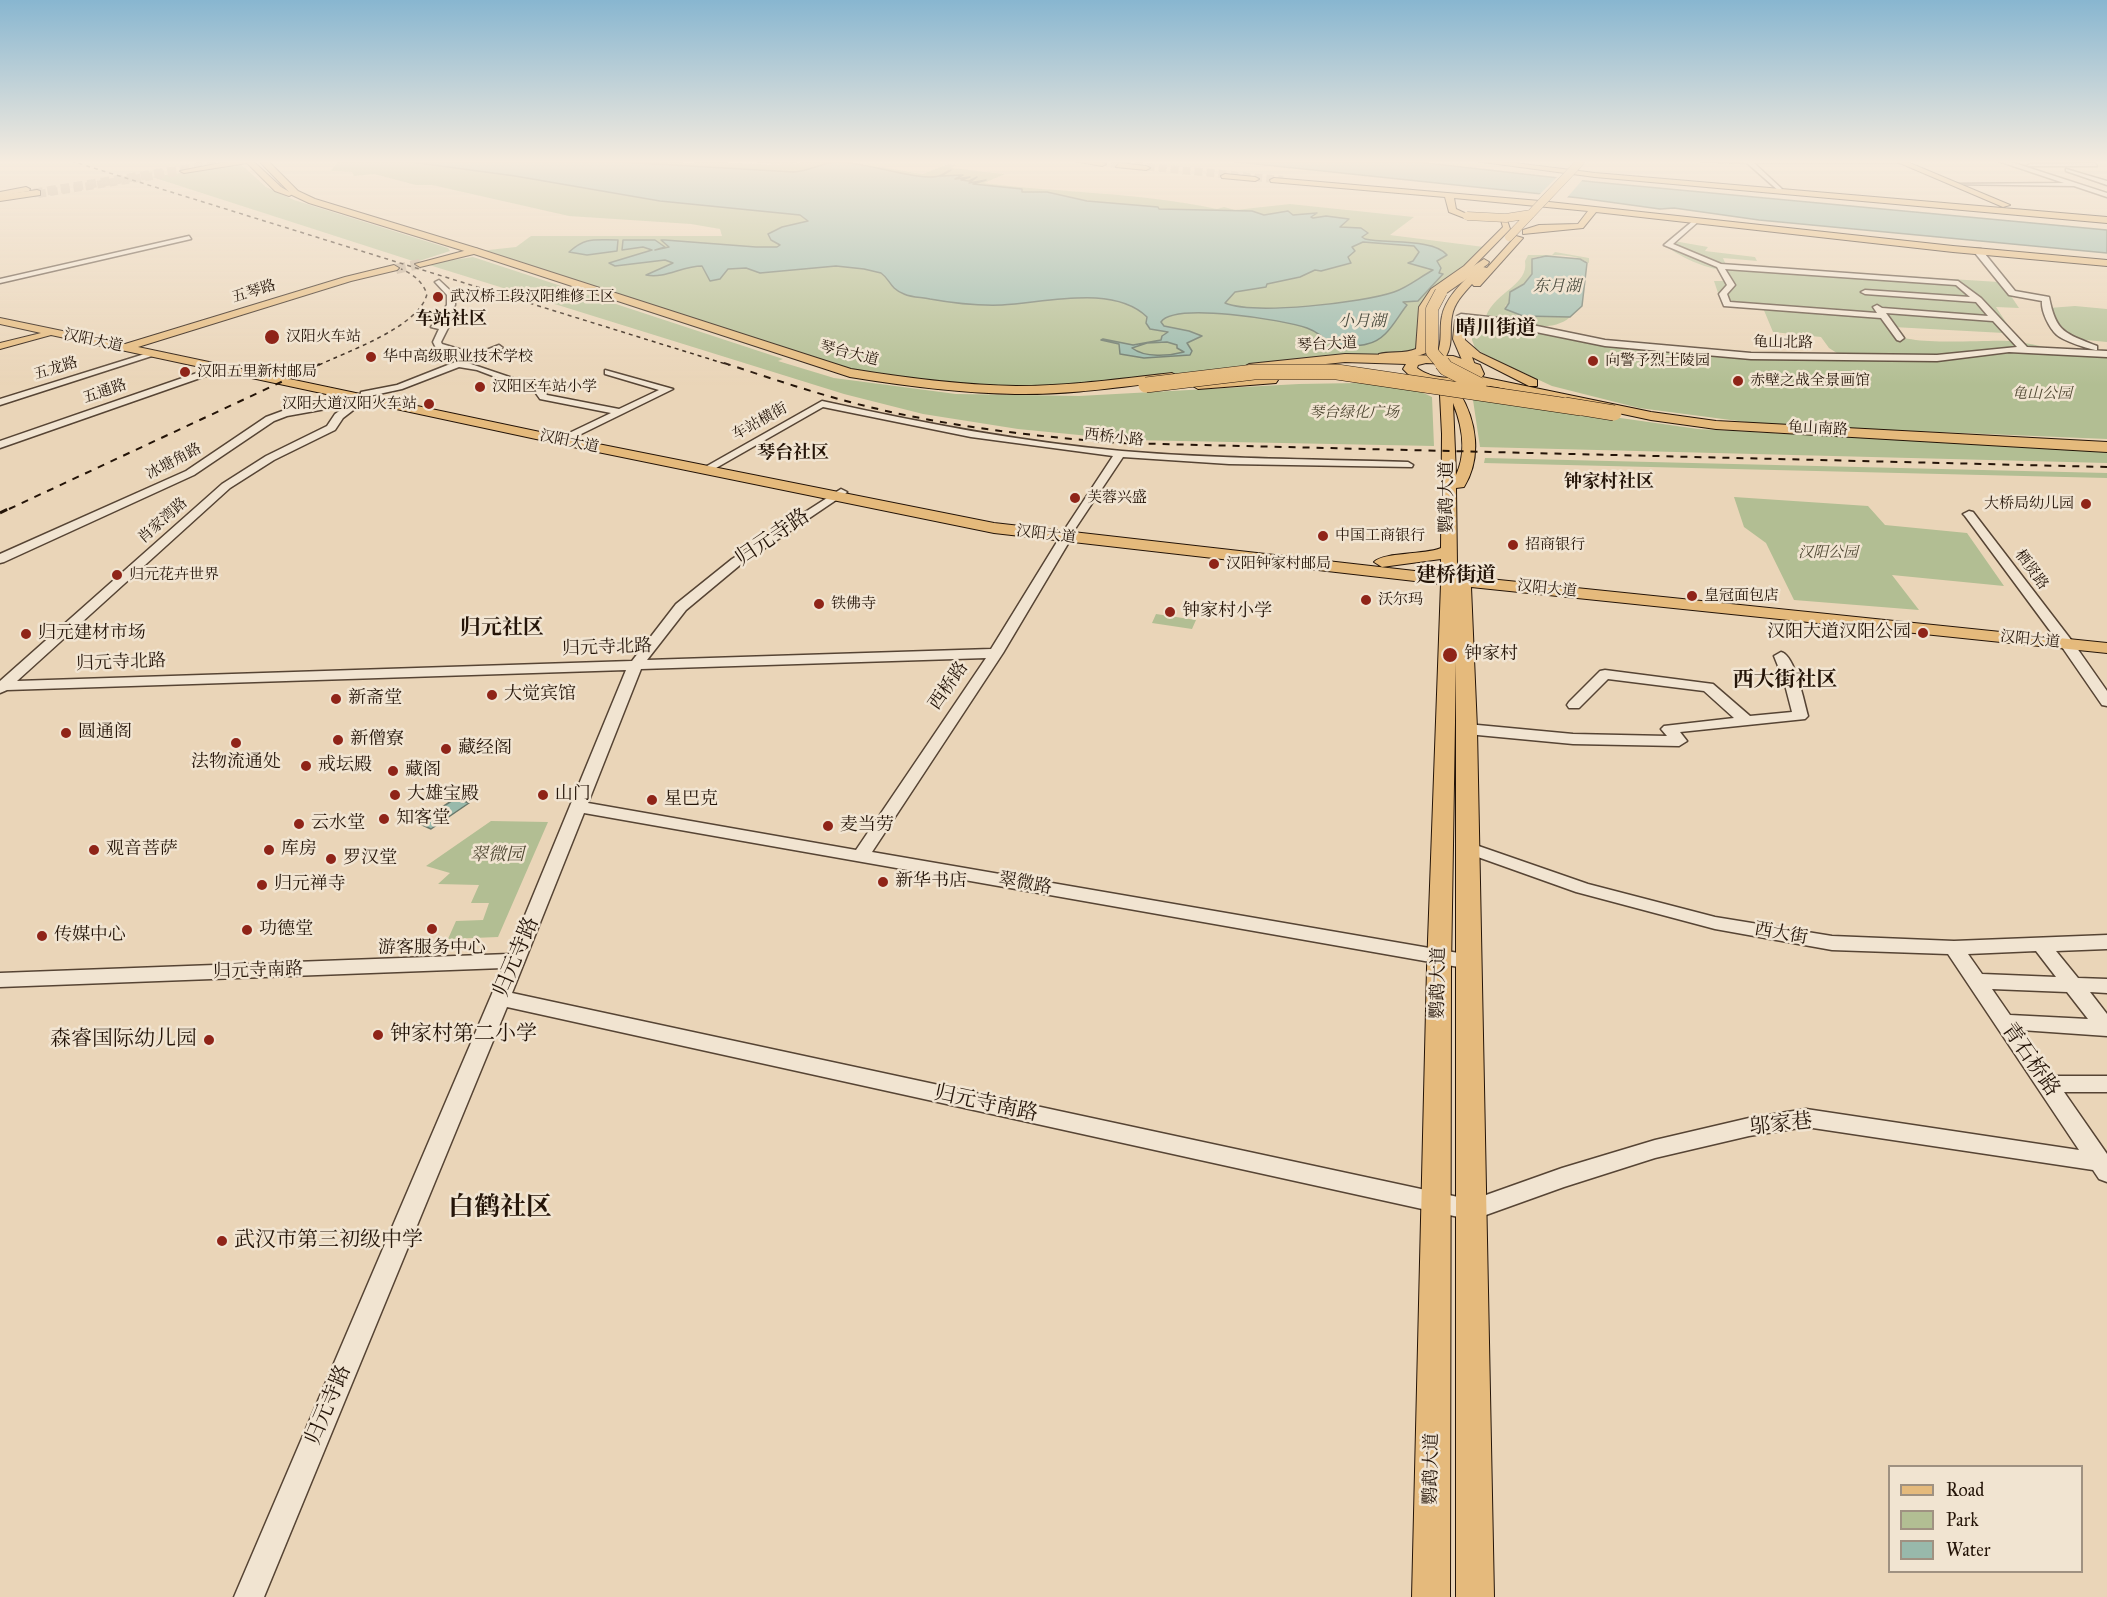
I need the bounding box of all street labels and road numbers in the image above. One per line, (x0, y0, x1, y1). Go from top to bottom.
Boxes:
street label: 五琴路 (230, 277, 278, 307)
street label: 汉阳大道 (62, 326, 124, 356)
street label: 龟山北路 (1753, 333, 1813, 353)
street label: 琴台大道 (1297, 334, 1357, 356)
street label: 琴台大道 (818, 338, 880, 370)
street label: 五龙路 (32, 354, 80, 384)
street label: 五通路 (81, 376, 129, 408)
street label: 车站横街 (729, 400, 791, 444)
street label: 龟山南路 (1788, 418, 1848, 440)
street label: 西桥小路 (1083, 426, 1145, 450)
street label: 汉阳大道 (538, 427, 600, 457)
street label: 冰塘角路 (143, 440, 205, 484)
street label: 鹦鹉大道 (1437, 461, 1459, 533)
street label: 肖家湾路 (135, 494, 191, 548)
street label: 归元寺路 (731, 504, 815, 572)
street label: 汉阳大道 (1015, 522, 1077, 548)
street label: 栖贤路 (2010, 547, 2052, 593)
street label: 汉阳大道 (1516, 577, 1578, 601)
street label: 汉阳大道 (1999, 628, 2061, 652)
street label: 归元寺北路 (562, 636, 652, 660)
street label: 归元寺北路 (76, 651, 166, 675)
street label: 西桥路 (925, 658, 973, 714)
street label: 翠微路 (997, 869, 1053, 899)
street label: 归元寺路 (489, 913, 545, 1001)
street label: 西大街 (1753, 919, 1809, 949)
street label: 鹦鹉大道 (1428, 947, 1450, 1019)
street label: 归元寺南路 (213, 959, 303, 983)
street label: 青石桥路 (1996, 1018, 2064, 1102)
street label: 归元寺南路 (932, 1081, 1040, 1127)
street label: 邬家巷 (1748, 1109, 1814, 1141)
street label: 归元寺路 (301, 1361, 357, 1449)
street label: 鹦鹉大道 (1421, 1433, 1443, 1505)

